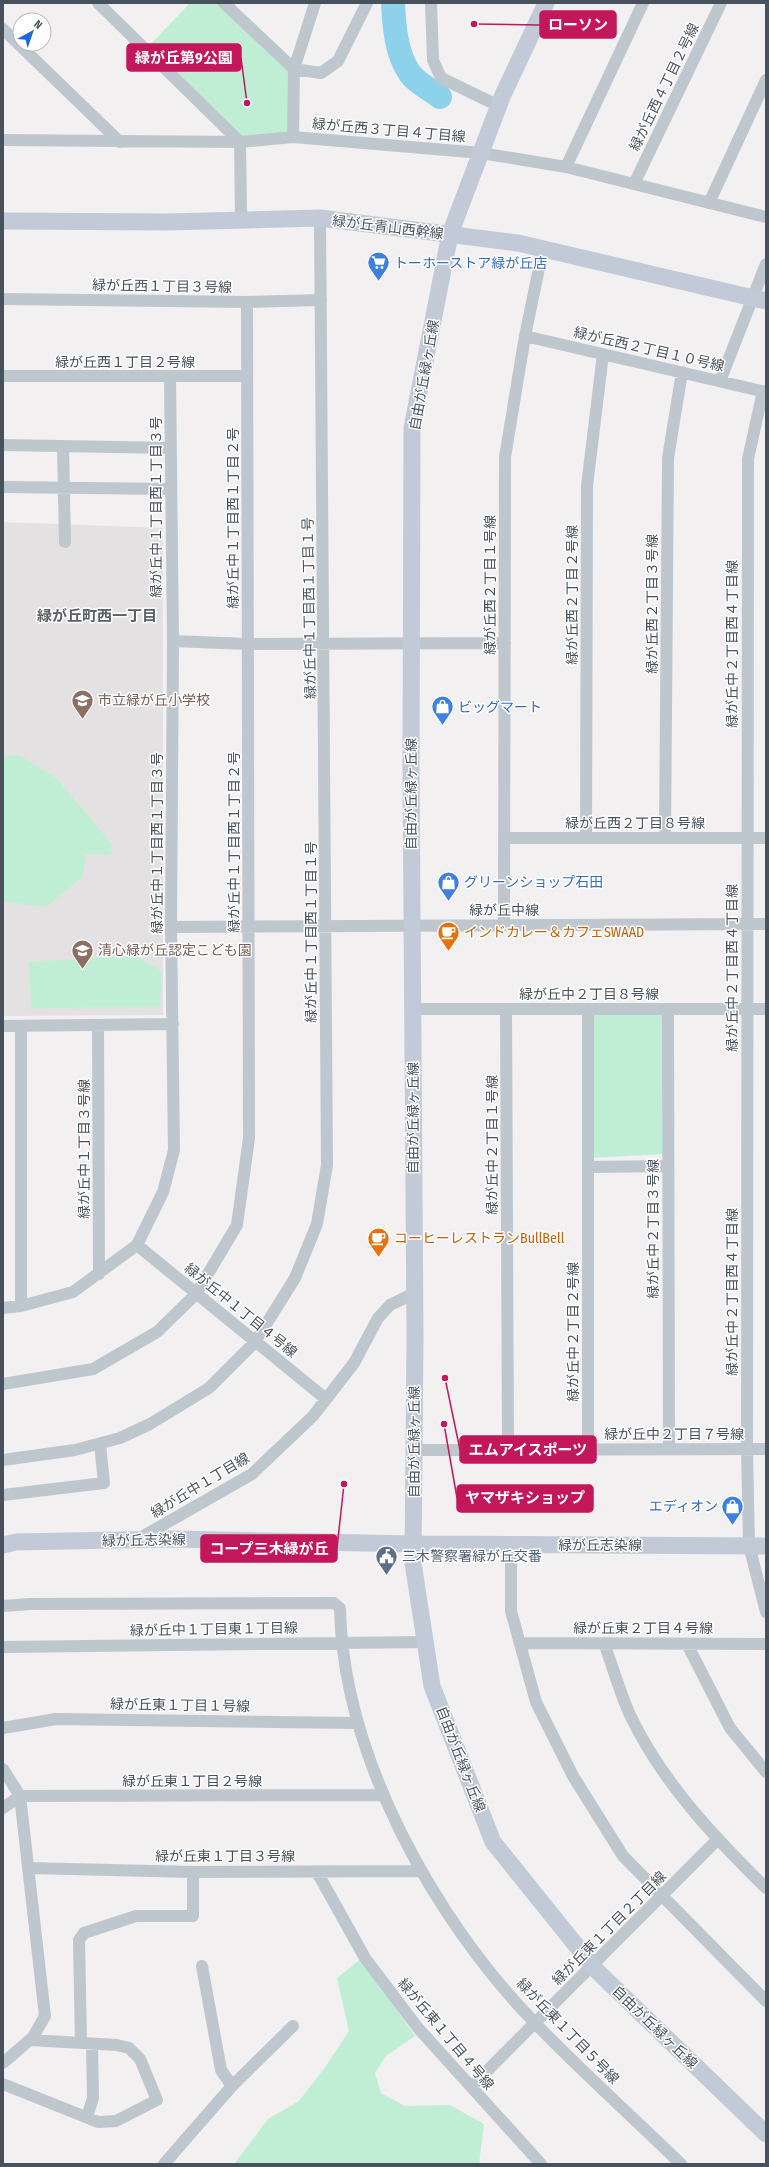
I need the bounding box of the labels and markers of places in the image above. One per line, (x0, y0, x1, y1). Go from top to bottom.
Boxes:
callout: ローソン (540, 11, 616, 38)
callout: 緑が丘第9公園 (127, 44, 241, 71)
supermarket icon: トーホーストア緑が丘店 (365, 250, 391, 283)
place label: トーホーストア緑が丘店 (394, 255, 547, 272)
school or university icon: 市立緑が丘小学校 (70, 687, 96, 720)
place label: 市立緑が丘小学校 (98, 692, 210, 709)
shop icon: ビッグマート (429, 694, 455, 727)
place label: ビッグマート (458, 699, 542, 716)
shop icon: グリーンショップ石田 (436, 869, 462, 902)
place label: グリーンショップ石田 (464, 874, 603, 891)
cafe icon: インドカレー＆カフェSWAAD (435, 919, 461, 952)
place label: インドカレー＆カフェSWAAD (464, 924, 644, 941)
school or university icon: 清心緑が丘認定こども園 (70, 937, 96, 970)
place label: 清心緑が丘認定こども園 (98, 942, 252, 959)
cafe icon: コーヒーレストランBullBell (366, 1225, 392, 1258)
place label: コーヒーレストランBullBell (394, 1230, 565, 1247)
callout: エムアイスポーツ (460, 1436, 596, 1463)
callout: ヤマザキショップ (457, 1485, 593, 1512)
shop icon: エディオン (720, 1493, 746, 1526)
place label: エディオン (649, 1498, 718, 1515)
callout: コープ三木緑が丘 (201, 1535, 337, 1562)
public building icon: 三木警察署緑が丘交番 (373, 1543, 399, 1576)
place label: 三木警察署緑が丘交番 (402, 1548, 542, 1565)

